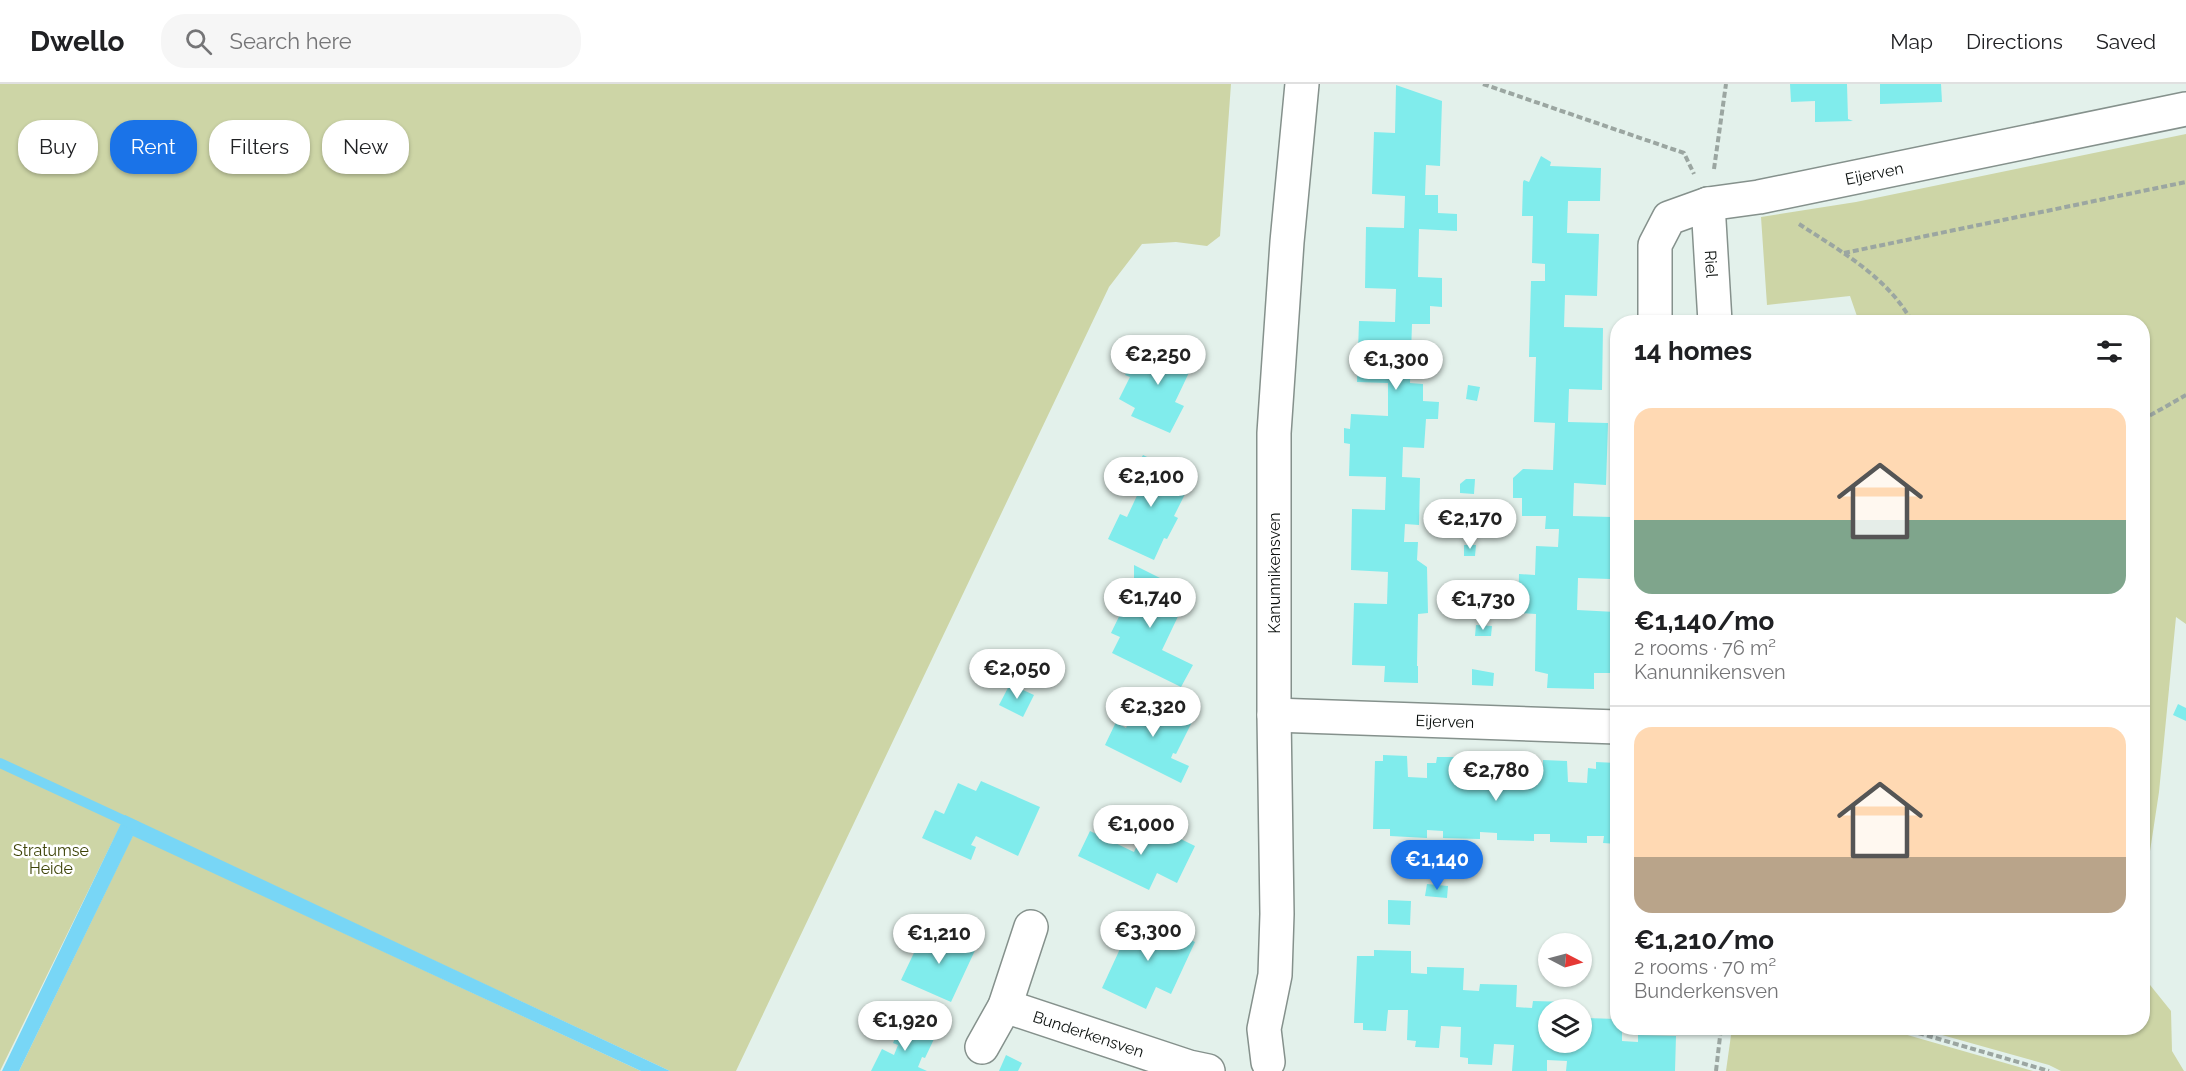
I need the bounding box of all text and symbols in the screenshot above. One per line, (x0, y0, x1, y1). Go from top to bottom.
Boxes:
search box (161, 14, 581, 68)
text: Dwello (30, 25, 125, 58)
icon: search (182, 25, 215, 58)
text: Search here (230, 28, 352, 54)
text: Map (1890, 29, 1933, 54)
text: Directions (1966, 29, 2063, 54)
text: Saved (2096, 29, 2156, 54)
chip: Buy (18, 120, 98, 174)
chip: Rent (110, 120, 197, 174)
chip: Filters (209, 120, 310, 174)
chip: New (322, 120, 409, 174)
street label: Eijerven (1844, 158, 1905, 188)
street label: Riel (1701, 250, 1722, 279)
pin: €2,250 (1109, 335, 1207, 386)
icon: filters (2093, 335, 2126, 368)
text: 14 homes (1634, 336, 1752, 366)
pin: €1,300 (1347, 340, 1445, 391)
text: €2,250 (1125, 342, 1191, 366)
text: €1,300 (1363, 347, 1429, 371)
icon: home (1826, 447, 1934, 555)
pin: €2,100 (1102, 457, 1200, 508)
text: €2,100 (1118, 464, 1184, 488)
pin: €2,170 (1421, 499, 1519, 550)
text: €2,170 (1437, 506, 1503, 530)
street label: Kanunnikensven (1265, 512, 1284, 634)
pin: €1,740 (1101, 578, 1199, 629)
pin: €1,730 (1434, 580, 1532, 631)
text: €1,740 (1118, 585, 1182, 609)
text: €1,730 (1451, 587, 1515, 611)
text: €1,140/mo (1634, 606, 1774, 636)
text: 2 rooms · 76 m² (1634, 636, 1776, 660)
pin: €2,050 (968, 649, 1066, 700)
text: €2,050 (983, 656, 1051, 680)
text: Kanunnikensven (1634, 660, 1786, 684)
pin: €2,320 (1104, 687, 1202, 738)
text: €2,320 (1120, 694, 1186, 718)
street label: Eijerven (1415, 710, 1475, 732)
pin: €2,780 (1447, 751, 1545, 802)
text: €2,780 (1462, 758, 1530, 782)
icon: home (1826, 766, 1934, 874)
pin: €1,000 (1092, 805, 1190, 856)
text: €1,000 (1107, 812, 1175, 836)
pin: €1,140 (1388, 840, 1486, 891)
park label: Stratumse Heide (13, 841, 89, 878)
text: €1,140 (1405, 847, 1469, 871)
pin: €3,300 (1099, 911, 1197, 962)
pin: €1,210 (890, 914, 988, 965)
text: €3,300 (1114, 918, 1182, 942)
text: €1,210 (907, 921, 971, 945)
text: €1,210/mo (1634, 925, 1774, 955)
north arrow (1538, 933, 1592, 987)
map controls (1538, 933, 1592, 1053)
text: 2 rooms · 70 m² (1634, 955, 1776, 979)
text: Bunderkensven (1634, 979, 1779, 1003)
button: layers (1538, 999, 1592, 1053)
pin: €1,920 (856, 1001, 954, 1052)
street label: Bunderkensven (1031, 1006, 1146, 1061)
text: €1,920 (872, 1008, 938, 1032)

